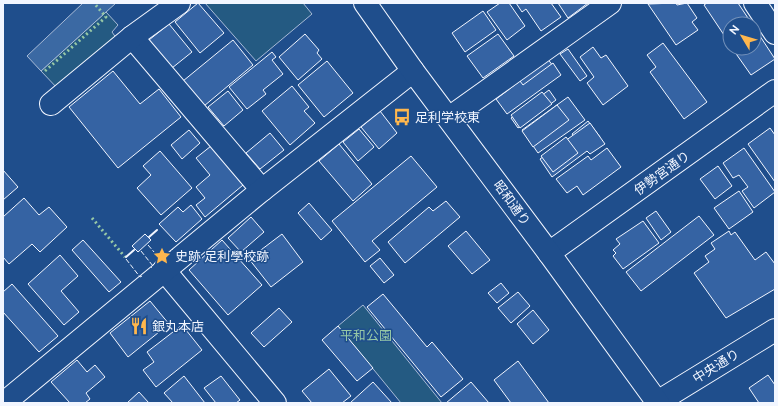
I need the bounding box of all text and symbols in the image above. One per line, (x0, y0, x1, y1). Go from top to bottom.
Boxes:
north arrow (722, 16, 762, 56)
text: N (727, 23, 742, 37)
bus stop icon: 足利学校東 (392, 107, 412, 127)
place label: 足利学校東 (415, 110, 480, 125)
street label: 伊勢宮通り (631, 148, 693, 198)
street label: 昭和通り (491, 178, 533, 228)
place icon: 史跡 足利學校跡 (152, 246, 172, 266)
place label: 史跡 足利學校跡 (175, 249, 269, 264)
restaurant icon: 銀丸本店 (129, 316, 149, 336)
place label: 銀丸本店 (152, 319, 204, 334)
park label: 平和公園 (340, 328, 392, 343)
street label: 中央通り (690, 346, 742, 386)

